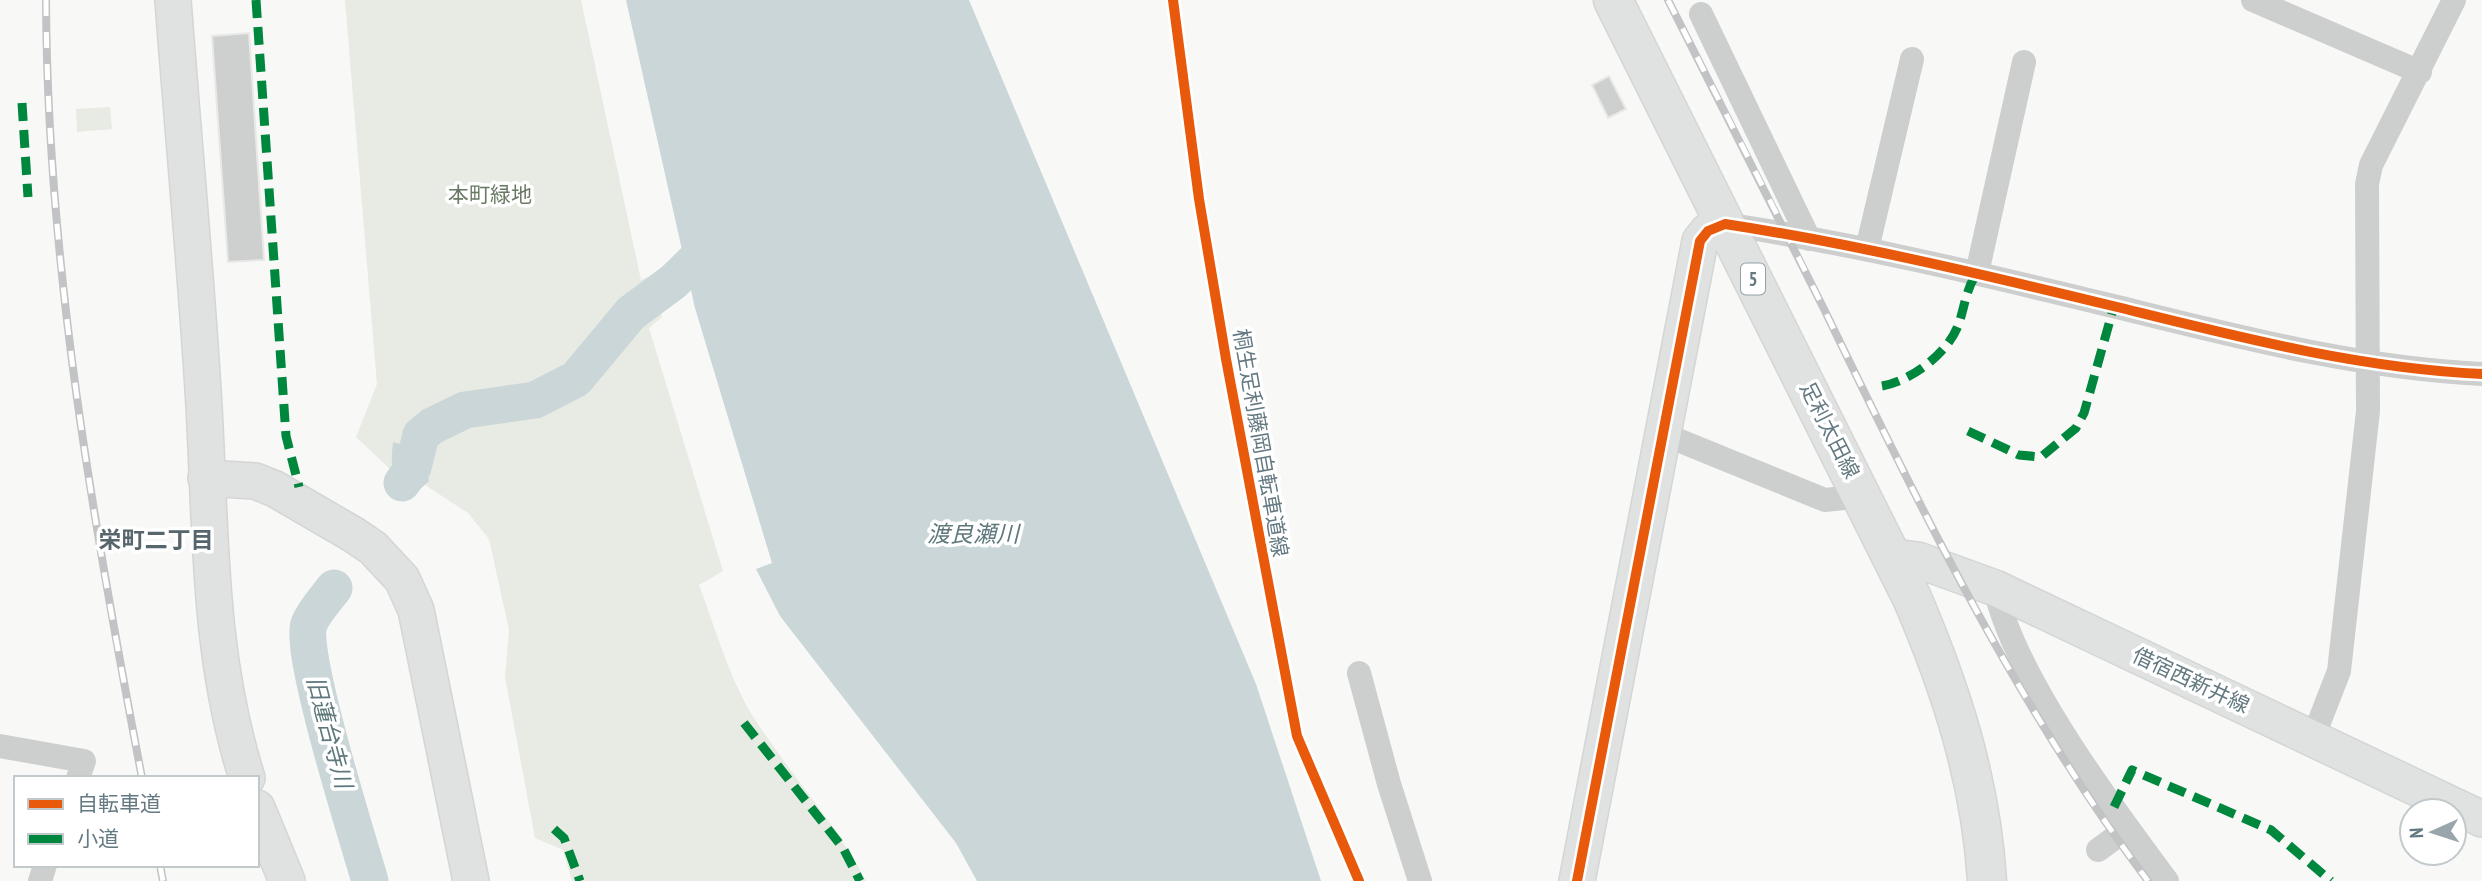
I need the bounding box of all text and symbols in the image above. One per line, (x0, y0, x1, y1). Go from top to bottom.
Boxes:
park label: 本町緑地 (448, 181, 532, 208)
road number: 5 (1741, 264, 1765, 294)
street label: 桐生足利藤岡自転車道線 (1228, 327, 1294, 559)
street label: 足利太田線 (1794, 377, 1866, 483)
water label: 渡良瀬川 (927, 519, 1022, 548)
district label: 栄町二丁目 (99, 525, 214, 554)
street label: 借宿西新井線 (2128, 641, 2254, 719)
water label: 旧蓮台寺川 (301, 673, 360, 794)
legend (14, 776, 259, 867)
text: 自転車道 (77, 790, 161, 817)
north arrow (2398, 797, 2468, 867)
text: 小道 (77, 825, 119, 852)
text: N (2404, 827, 2428, 839)

